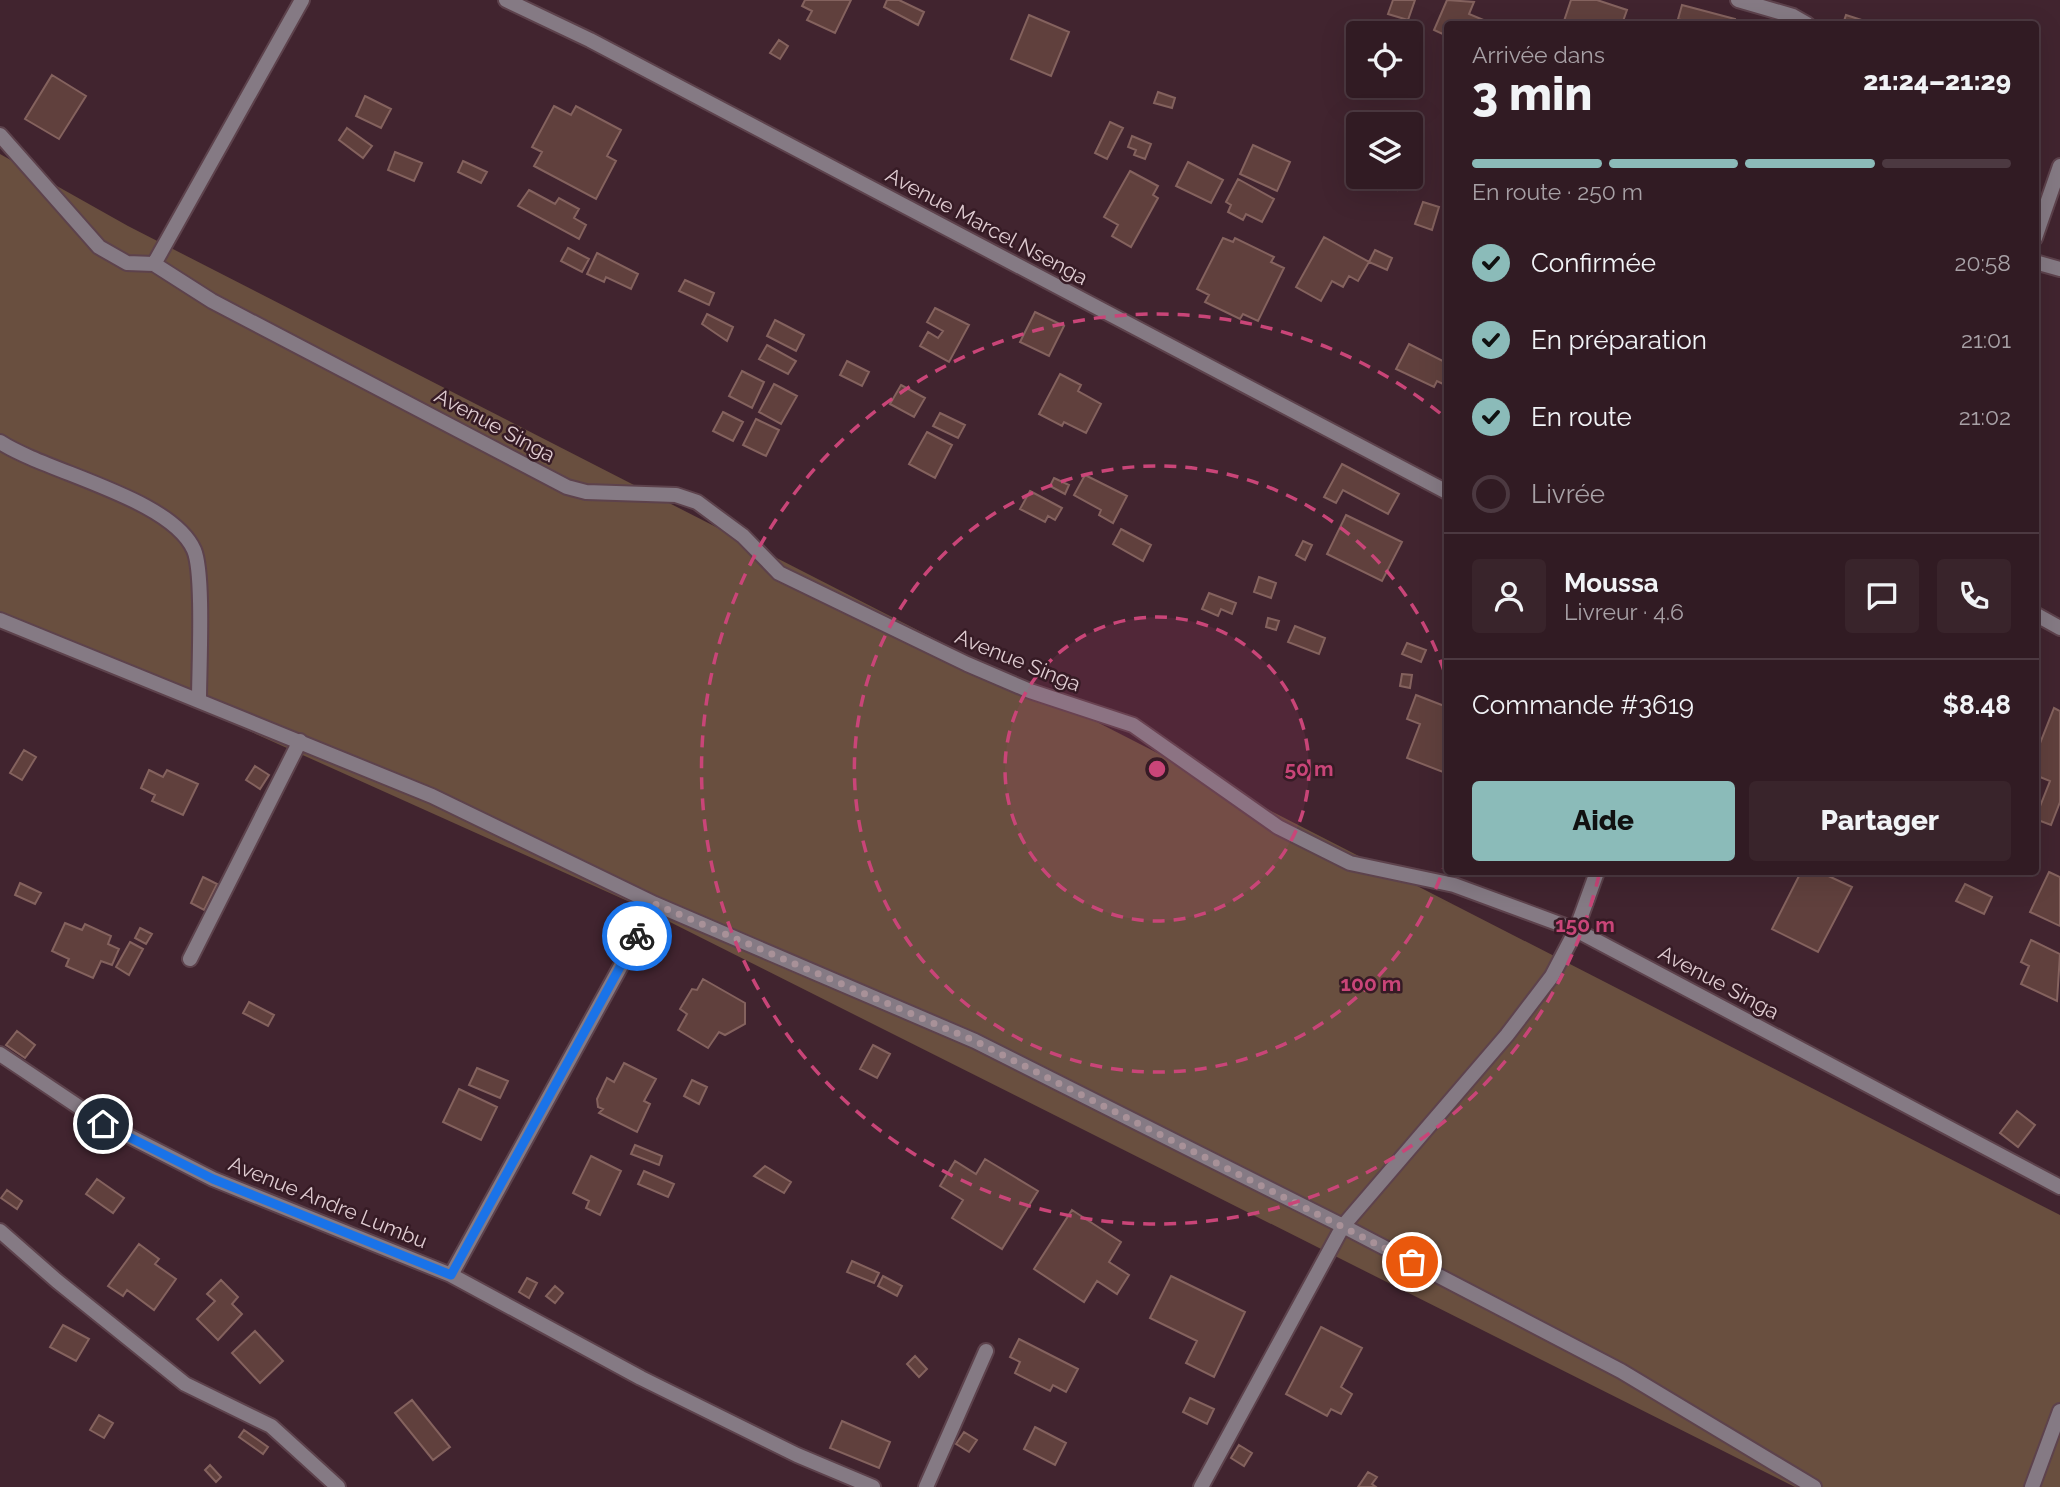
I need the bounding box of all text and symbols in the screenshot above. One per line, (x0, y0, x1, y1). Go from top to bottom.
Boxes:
map controls (1346, 21, 1423, 189)
button: locate (1346, 21, 1423, 98)
text: Arrivée dans (1472, 41, 1605, 68)
text: 21:24–21:29 (1863, 66, 2011, 96)
text: 3 min (1472, 67, 1592, 121)
button: layers (1346, 112, 1423, 189)
street label: Avenue Marcel Nsenga (882, 162, 1092, 290)
text: En route · 250 m (1472, 178, 1643, 205)
icon: check (1472, 244, 1510, 282)
text: Confirmée (1531, 248, 1656, 278)
text: 20:58 (1954, 249, 2011, 276)
icon: check (1472, 321, 1510, 359)
text: En préparation (1531, 325, 1707, 355)
text: 21:01 (1961, 326, 2011, 353)
street label: Avenue Singa (430, 383, 560, 467)
icon: check (1472, 398, 1510, 436)
text: En route (1531, 402, 1632, 432)
text: 21:02 (1959, 403, 2011, 430)
text: Livrée (1531, 479, 1605, 509)
button: person (1472, 559, 1546, 633)
button: chat (1845, 559, 1919, 633)
button: phone (1937, 559, 2011, 633)
text: Moussa (1564, 568, 1659, 598)
text: Livreur · 4.6 (1564, 598, 1684, 625)
street label: Avenue Singa (952, 623, 1084, 697)
text: Commande #3619 (1472, 690, 1694, 720)
text: $8.48 (1942, 690, 2011, 720)
text: 50 m (1284, 756, 1334, 781)
centre of rings (1145, 757, 1169, 781)
button: Aide (1472, 781, 1735, 861)
button: Partager (1749, 781, 2011, 861)
courier (602, 901, 672, 971)
text: 150 m (1555, 912, 1615, 937)
icon: bike (618, 917, 656, 955)
street label: Avenue Singa (1654, 940, 1784, 1024)
text: 100 m (1341, 971, 1401, 996)
pin (73, 1094, 133, 1154)
icon: home (84, 1105, 122, 1143)
street label: Avenue Andre Lumbu (225, 1151, 431, 1253)
pin (1382, 1232, 1442, 1292)
icon: bag (1393, 1243, 1431, 1281)

